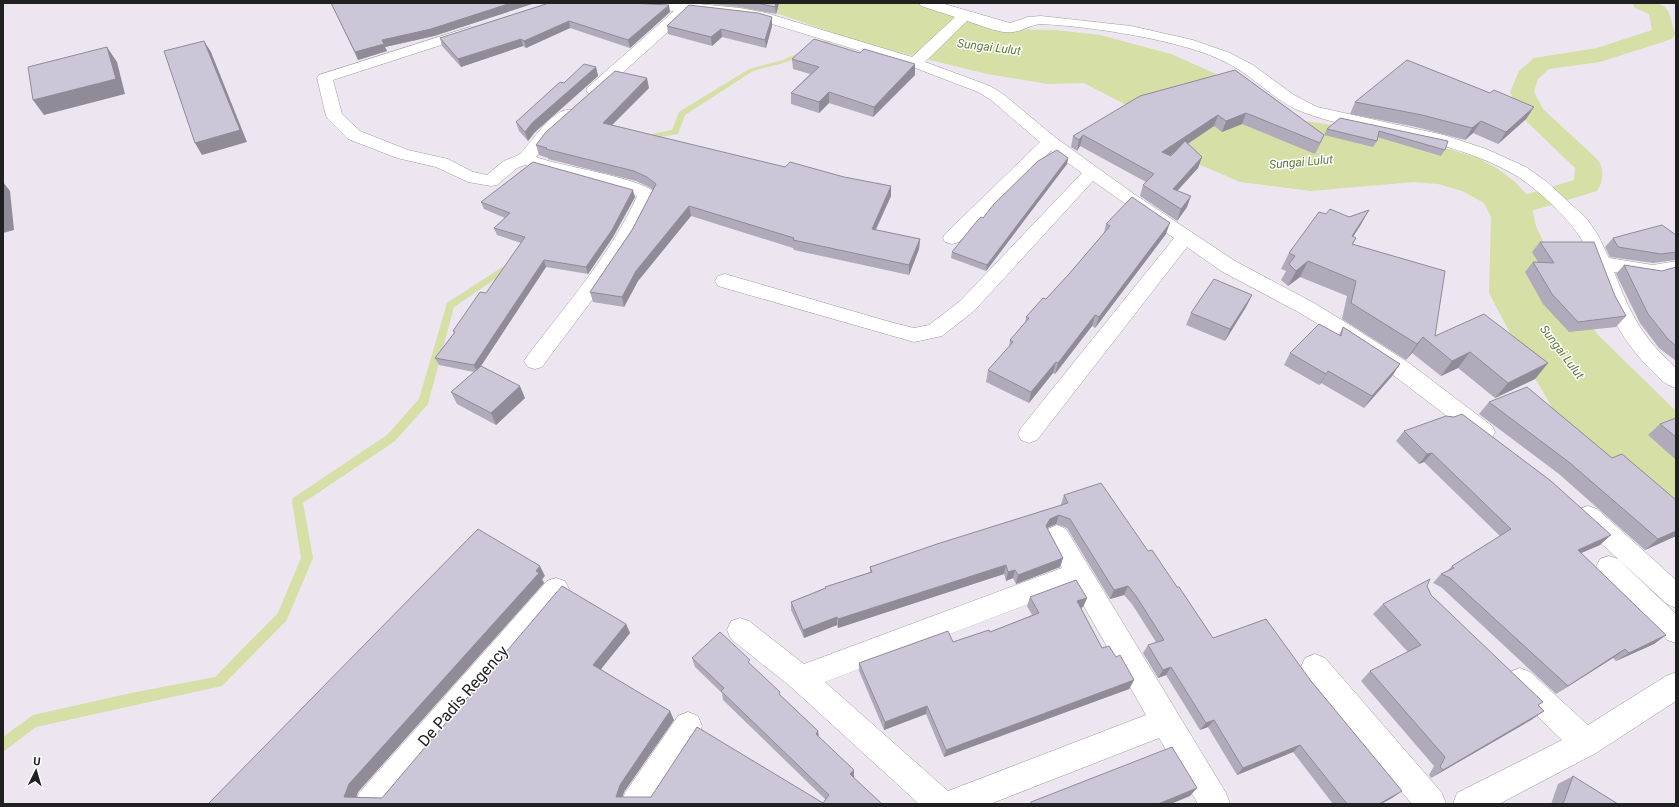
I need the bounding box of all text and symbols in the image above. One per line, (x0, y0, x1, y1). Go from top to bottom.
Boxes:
water label: Sungai Lulut (956, 36, 1022, 58)
water label: Sungai Lulut (1269, 152, 1334, 172)
water label: Sungai Lulut (1537, 322, 1587, 382)
street label: De Padis Regency (414, 641, 512, 750)
north arrow (16, 751, 56, 791)
text: U (33, 755, 41, 768)

